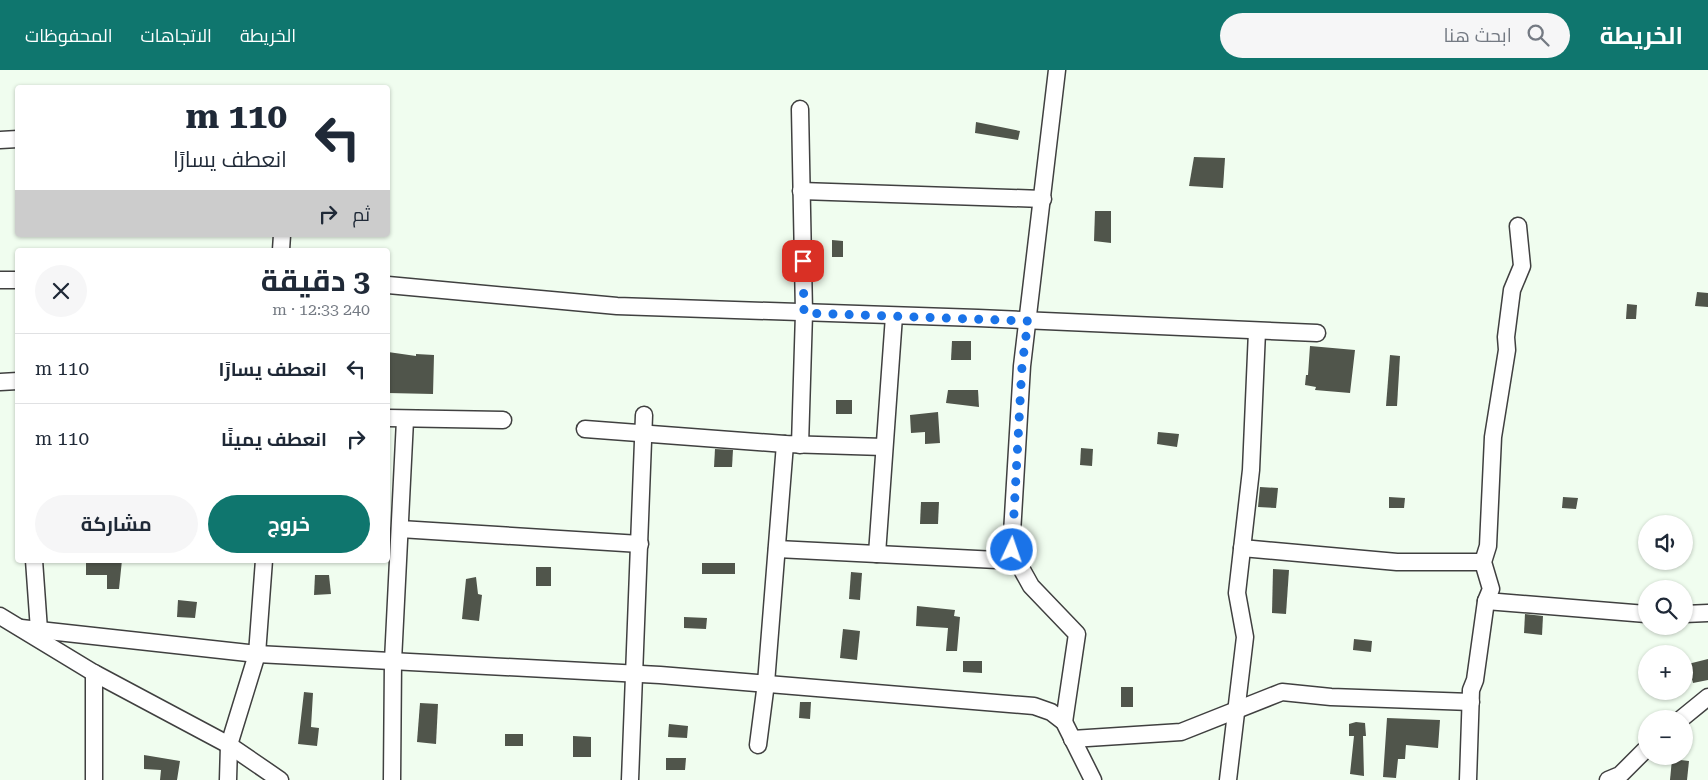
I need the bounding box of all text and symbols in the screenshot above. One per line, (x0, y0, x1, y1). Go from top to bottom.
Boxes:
search box (1220, 13, 1570, 58)
icon: search (1524, 21, 1552, 49)
text: الخريطة (1600, 22, 1683, 50)
text: ابحث هنا (1444, 24, 1512, 47)
text: المحفوظات (25, 25, 113, 46)
text: الاتجاهات (141, 25, 212, 46)
text: الخريطة (240, 25, 296, 46)
text: 110 m (186, 96, 287, 137)
icon: left (305, 105, 370, 170)
text: انعطف يسارًا (173, 147, 287, 172)
icon: right (314, 200, 342, 228)
text: ثم (352, 203, 370, 226)
pin (782, 240, 824, 282)
icon: arrive (789, 247, 817, 275)
text: 3 دقيقة (261, 263, 370, 298)
button: close (35, 265, 87, 317)
text: 240 m · 12:33 (272, 300, 370, 319)
icon: left (342, 355, 370, 383)
text: 110 m (35, 357, 89, 380)
text: انعطف يسارًا (219, 358, 327, 381)
icon: right (342, 425, 370, 453)
text: 110 m (35, 427, 89, 450)
text: انعطف يمينًا (221, 428, 327, 451)
button: مشاركة (35, 495, 198, 553)
button: خروج (208, 495, 370, 553)
map controls (1638, 515, 1693, 765)
button: sound (1638, 515, 1693, 570)
position arrow (985, 523, 1037, 575)
button: search (1638, 580, 1693, 635)
button: + (1638, 645, 1693, 700)
button: − (1638, 710, 1693, 765)

